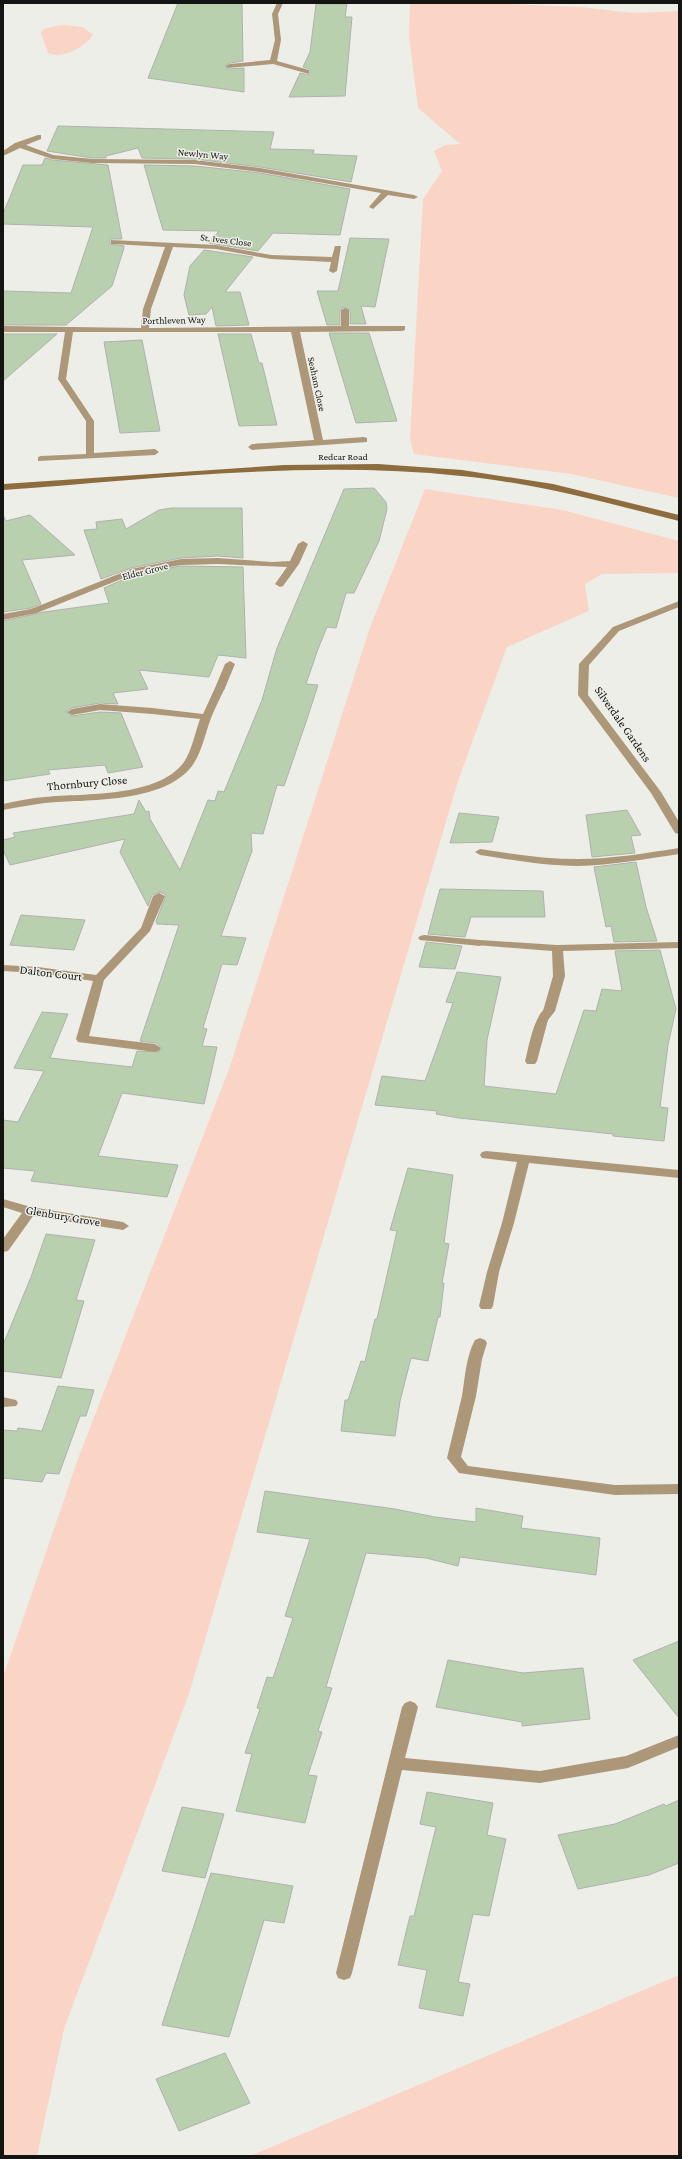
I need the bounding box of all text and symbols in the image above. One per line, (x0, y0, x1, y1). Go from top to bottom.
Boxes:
street label: Newlyn Way (177, 146, 229, 162)
street label: St. Ives Close (200, 231, 253, 249)
street label: Porthleven Way (142, 314, 206, 326)
street label: Seaham Close (306, 356, 328, 413)
street label: Redcar Road (318, 451, 369, 462)
street label: Elder Grove (121, 560, 170, 582)
street label: Silverdale Gardens (592, 684, 654, 765)
street label: Thornbury Close (46, 773, 128, 793)
street label: Dalton Court (19, 962, 84, 984)
street label: Glenbury Grove (25, 1203, 101, 1229)

